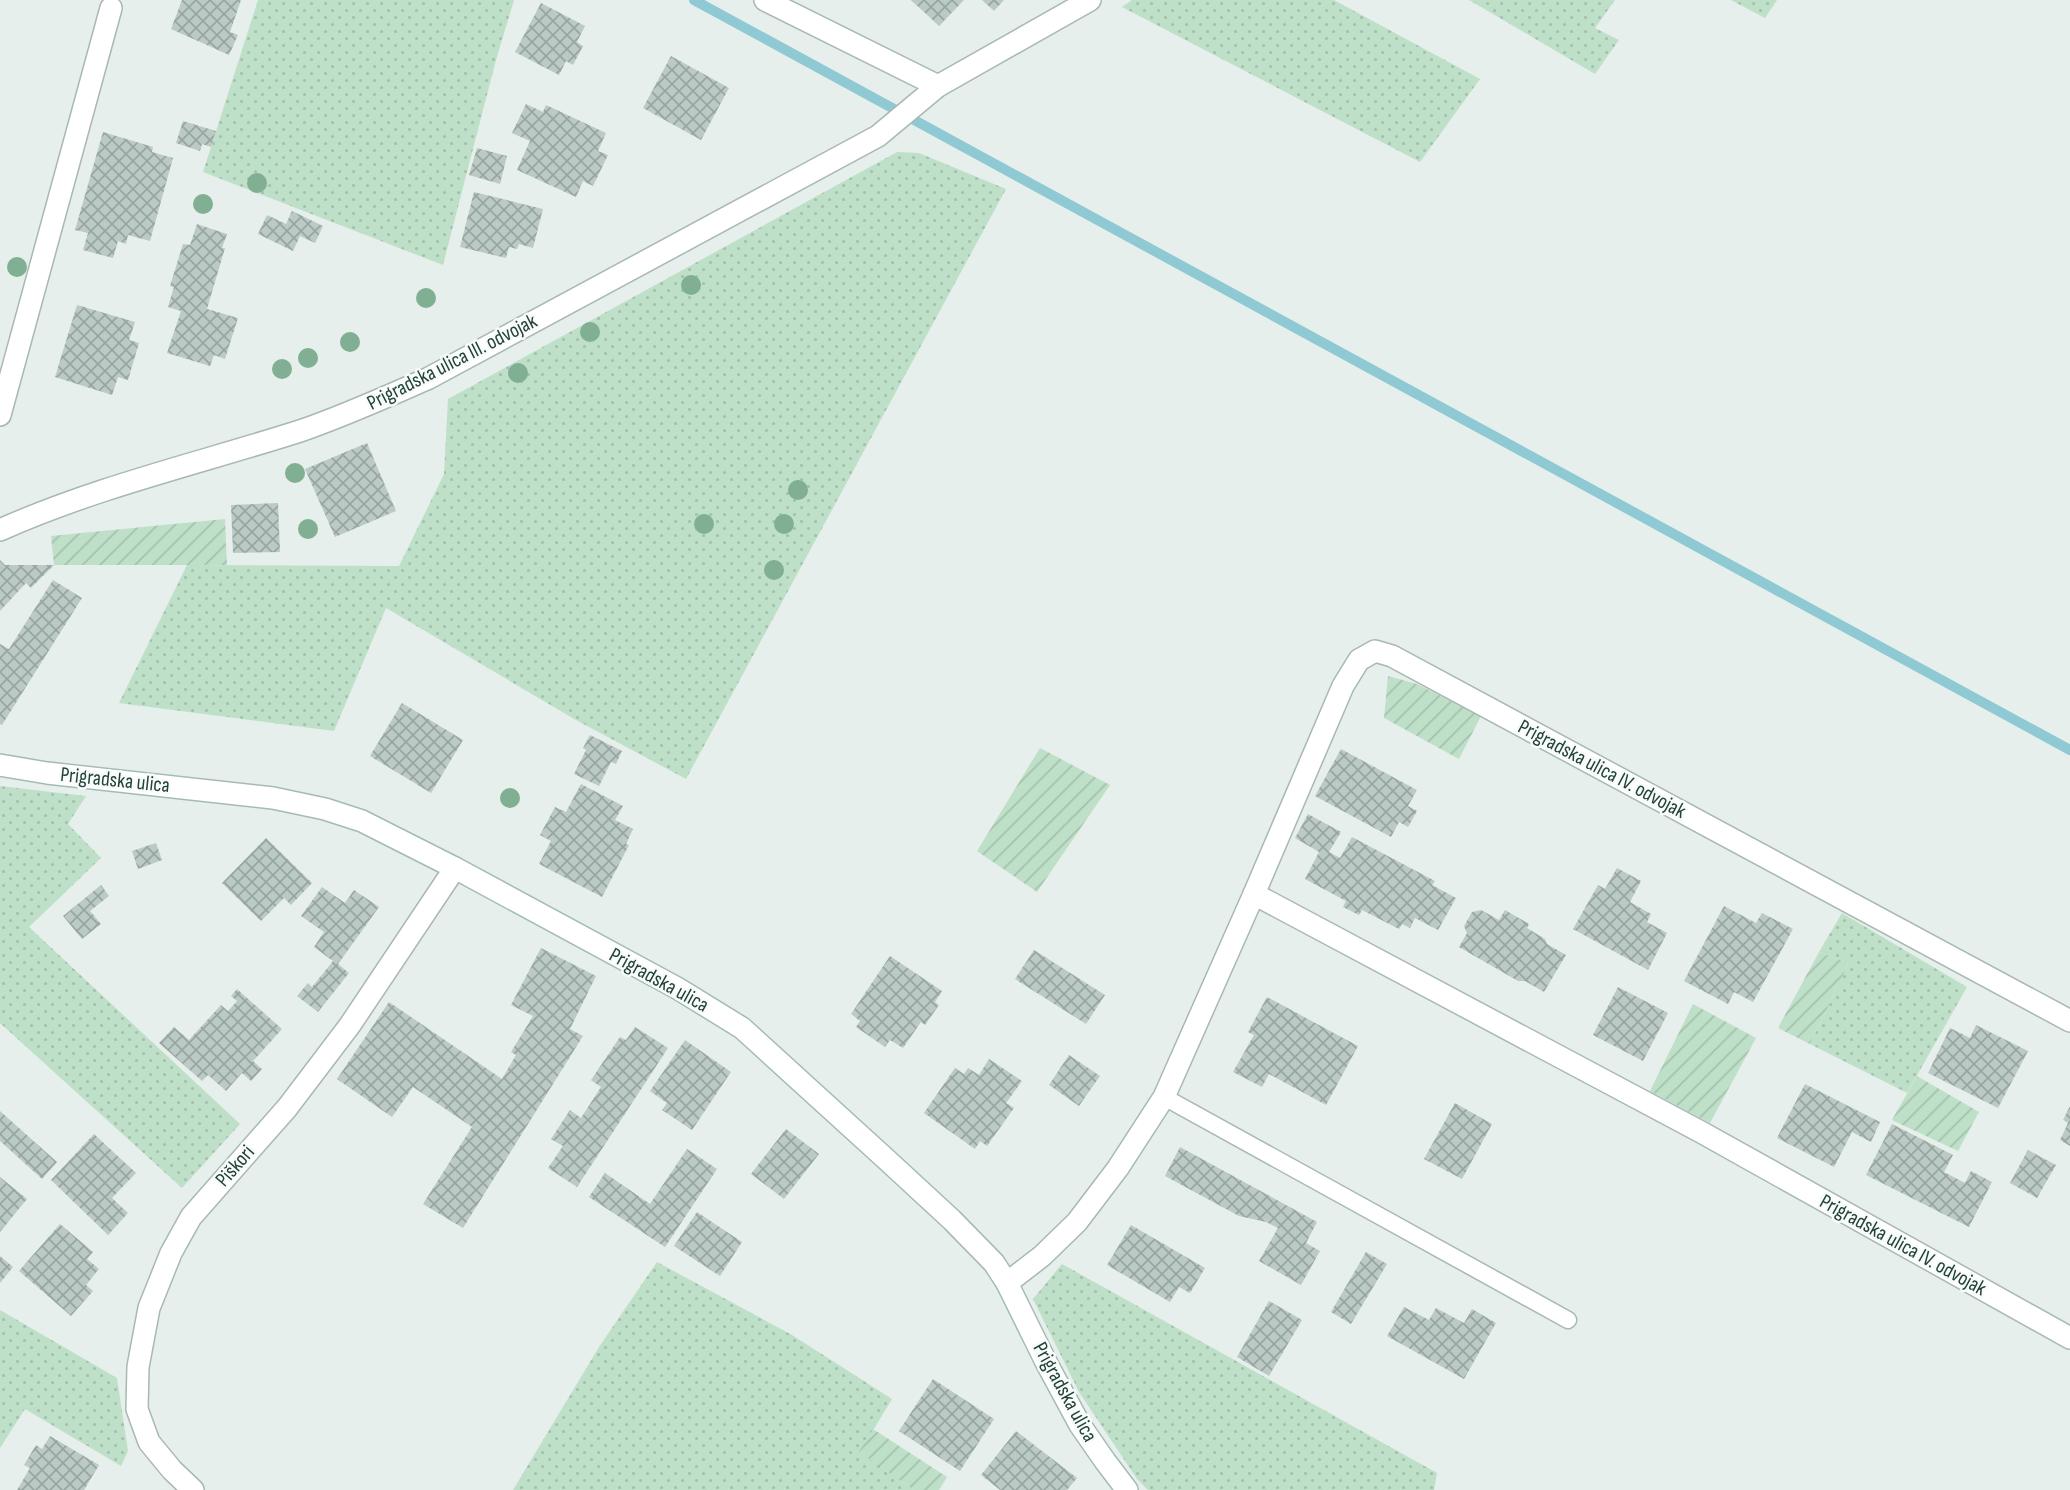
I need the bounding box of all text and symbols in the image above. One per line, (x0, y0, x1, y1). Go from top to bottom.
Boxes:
street label: Prigradska ulica III. odvojak (363, 308, 541, 416)
street label: Prigradska ulica IV. odvojak (1514, 714, 1690, 824)
street label: Prigradska ulica (59, 762, 171, 798)
street label: Prigradska ulica (605, 942, 713, 1018)
street label: Piškori (210, 1140, 260, 1192)
street label: Prigradska ulica IV. odvojak (1815, 1189, 1991, 1301)
street label: Prigradska ulica (1027, 1338, 1103, 1446)

